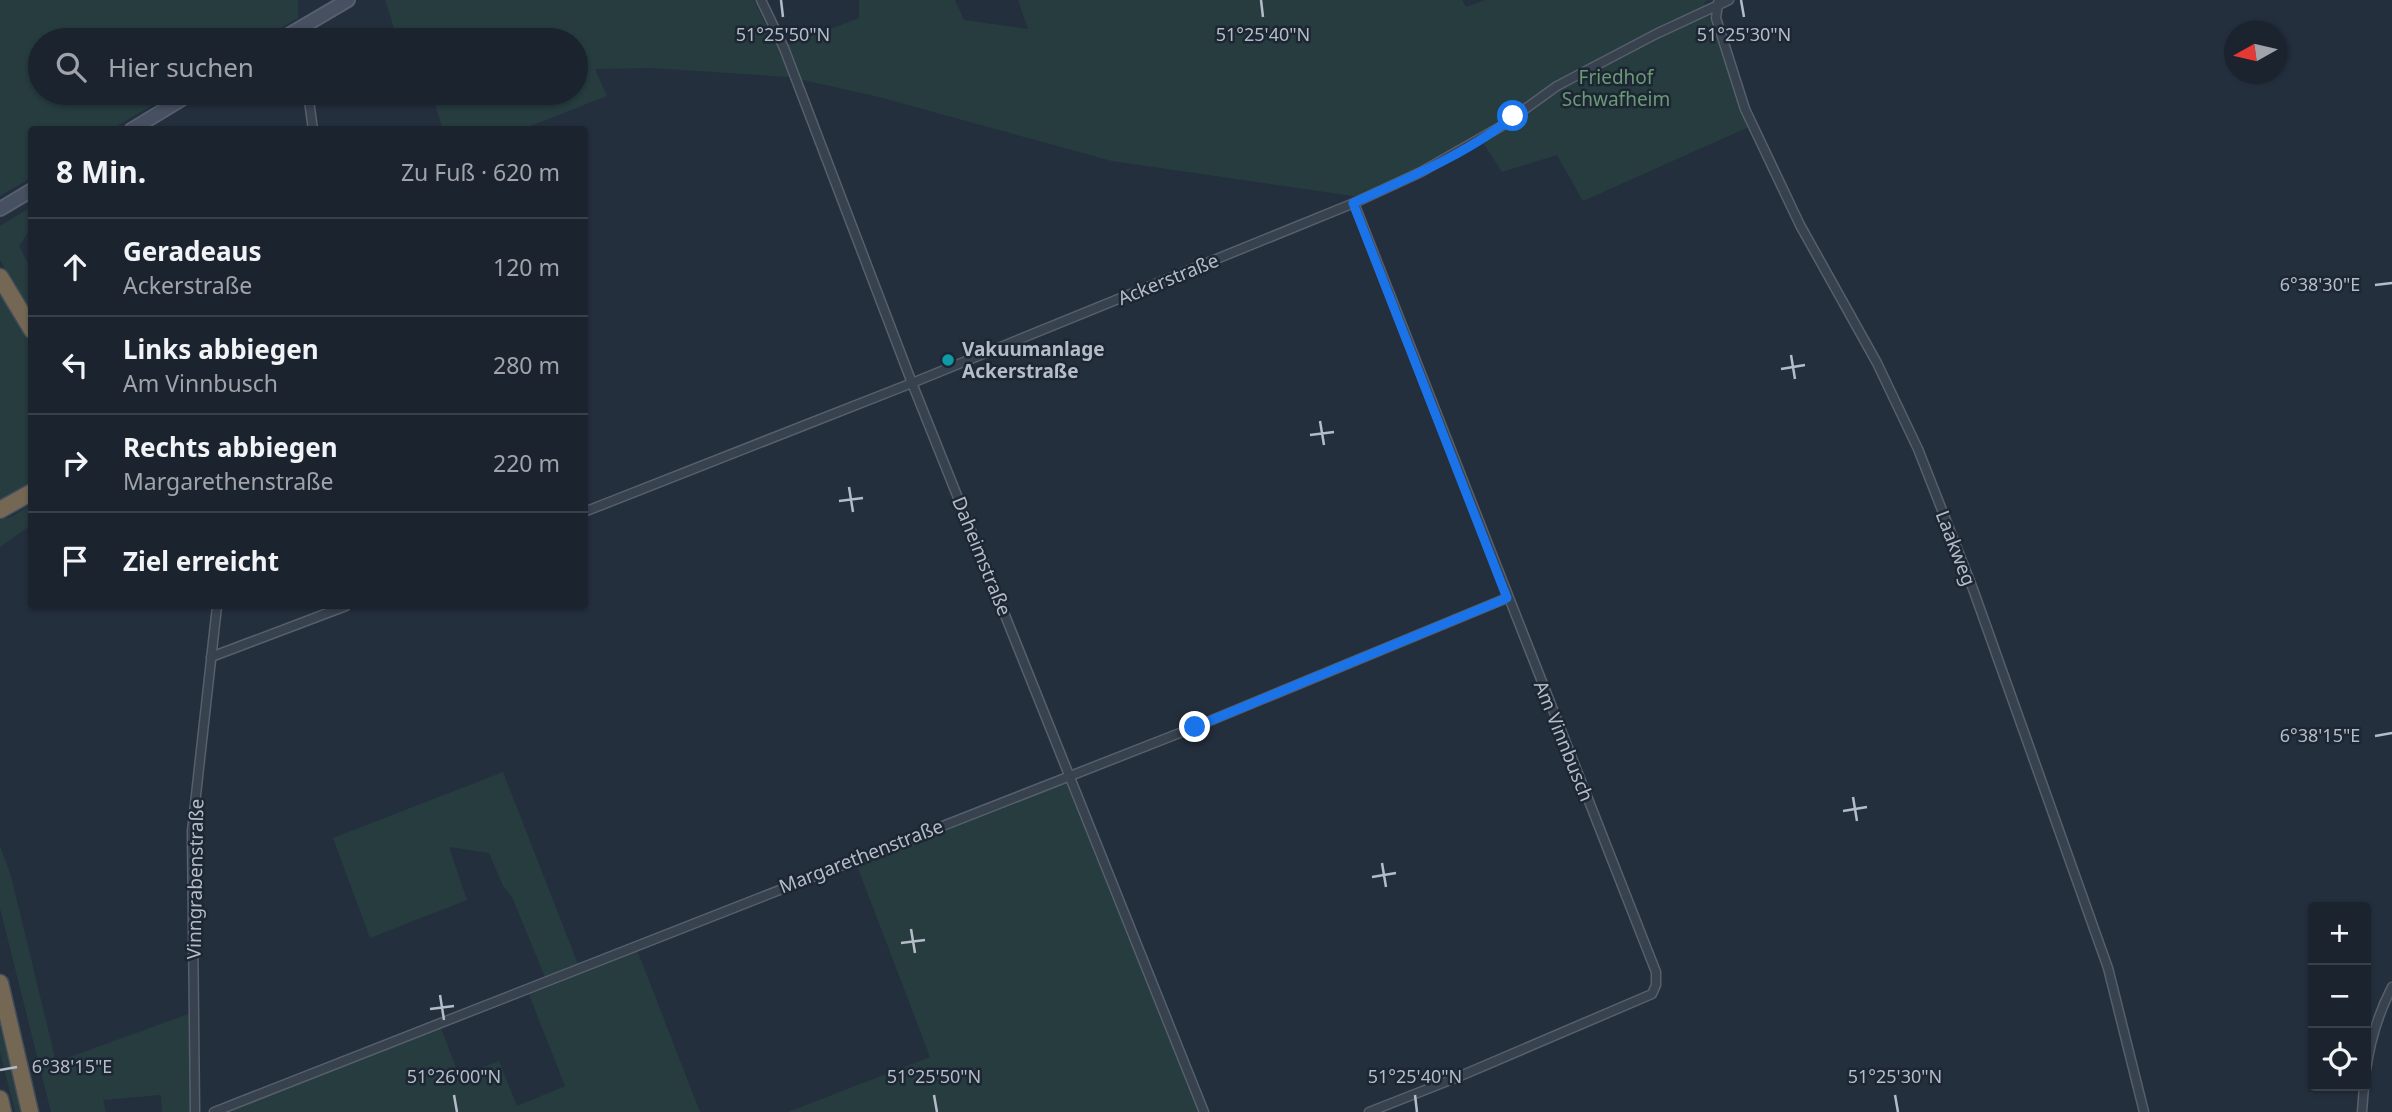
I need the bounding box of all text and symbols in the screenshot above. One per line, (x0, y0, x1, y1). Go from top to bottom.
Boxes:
north arrow (2224, 21, 2287, 84)
text: 51°25'50"N (736, 22, 830, 46)
text: 51°25'40"N (1216, 22, 1310, 46)
text: 51°25'30"N (1697, 22, 1791, 46)
search box (28, 28, 588, 105)
icon: search (52, 48, 90, 86)
text: Hier suchen (108, 49, 254, 85)
park label: Friedhof Schwafheim (1562, 64, 1670, 112)
route start (1497, 100, 1528, 131)
text: 8 Min. (56, 151, 146, 192)
text: Zu Fuß · 620 m (401, 156, 560, 188)
text: Geradeaus (123, 233, 262, 269)
street label: Ackerstraße (1114, 247, 1222, 311)
icon: ahead (56, 248, 94, 286)
text: 120 m (493, 251, 560, 283)
text: Ackerstraße (123, 269, 252, 301)
text: 6°38'30"E (2280, 272, 2360, 296)
text: Links abbiegen (123, 331, 319, 367)
place label: Vakuumanlage Ackerstraße (962, 336, 1104, 384)
icon: left (56, 346, 94, 384)
text: 280 m (493, 349, 560, 381)
marker: Vakuumanlage Ackerstraße (940, 352, 956, 368)
text: Am Vinnbusch (123, 367, 278, 399)
text: Rechts abbiegen (123, 429, 338, 465)
icon: right (56, 444, 94, 482)
text: 220 m (493, 447, 560, 479)
text: Margarethenstraße (123, 465, 334, 497)
street label: Daheimstraße (946, 493, 1018, 619)
street label: Laakweg (1930, 507, 1982, 589)
icon: arrive (56, 542, 94, 580)
text: Ziel erreicht (123, 543, 279, 579)
street label: Am Vinnbusch (1528, 677, 1600, 805)
route end (1179, 711, 1210, 742)
text: 6°38'15"E (2280, 723, 2360, 747)
street label: Vinngrabenstraße (181, 799, 209, 959)
street label: Margarethenstraße (775, 813, 947, 899)
map controls (2308, 902, 2371, 1091)
button: + (2308, 902, 2371, 965)
button: − (2308, 965, 2371, 1028)
button: locate (2308, 1028, 2371, 1091)
text: 6°38'15"E (32, 1054, 112, 1078)
text: 51°26'00"N (407, 1064, 501, 1088)
text: 51°25'50"N (887, 1064, 981, 1088)
text: 51°25'40"N (1368, 1064, 1462, 1088)
text: 51°25'30"N (1848, 1064, 1942, 1088)

